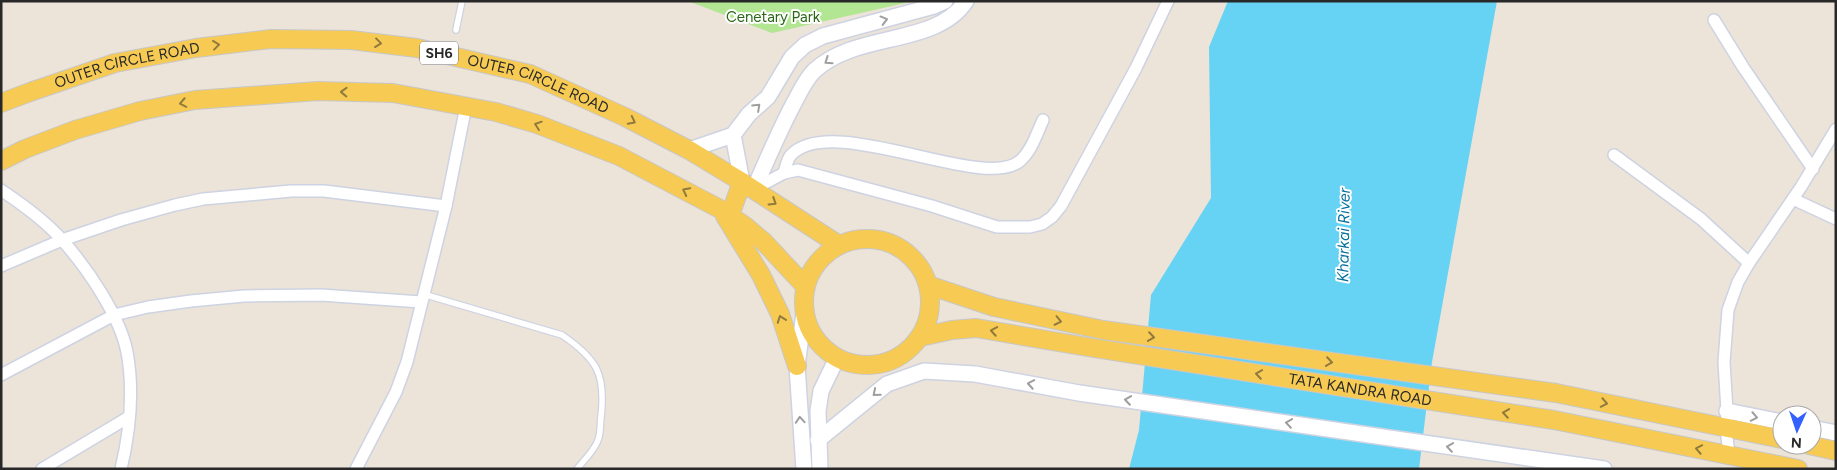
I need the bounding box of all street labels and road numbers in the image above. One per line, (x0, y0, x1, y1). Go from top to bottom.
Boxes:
street label: OUTER CIRCLE ROAD (52, 39, 201, 92)
road number: SH6 (420, 42, 458, 64)
street label: OUTER CIRCLE ROAD (466, 51, 612, 117)
street label: TATA KANDRA ROAD (1287, 370, 1433, 410)

